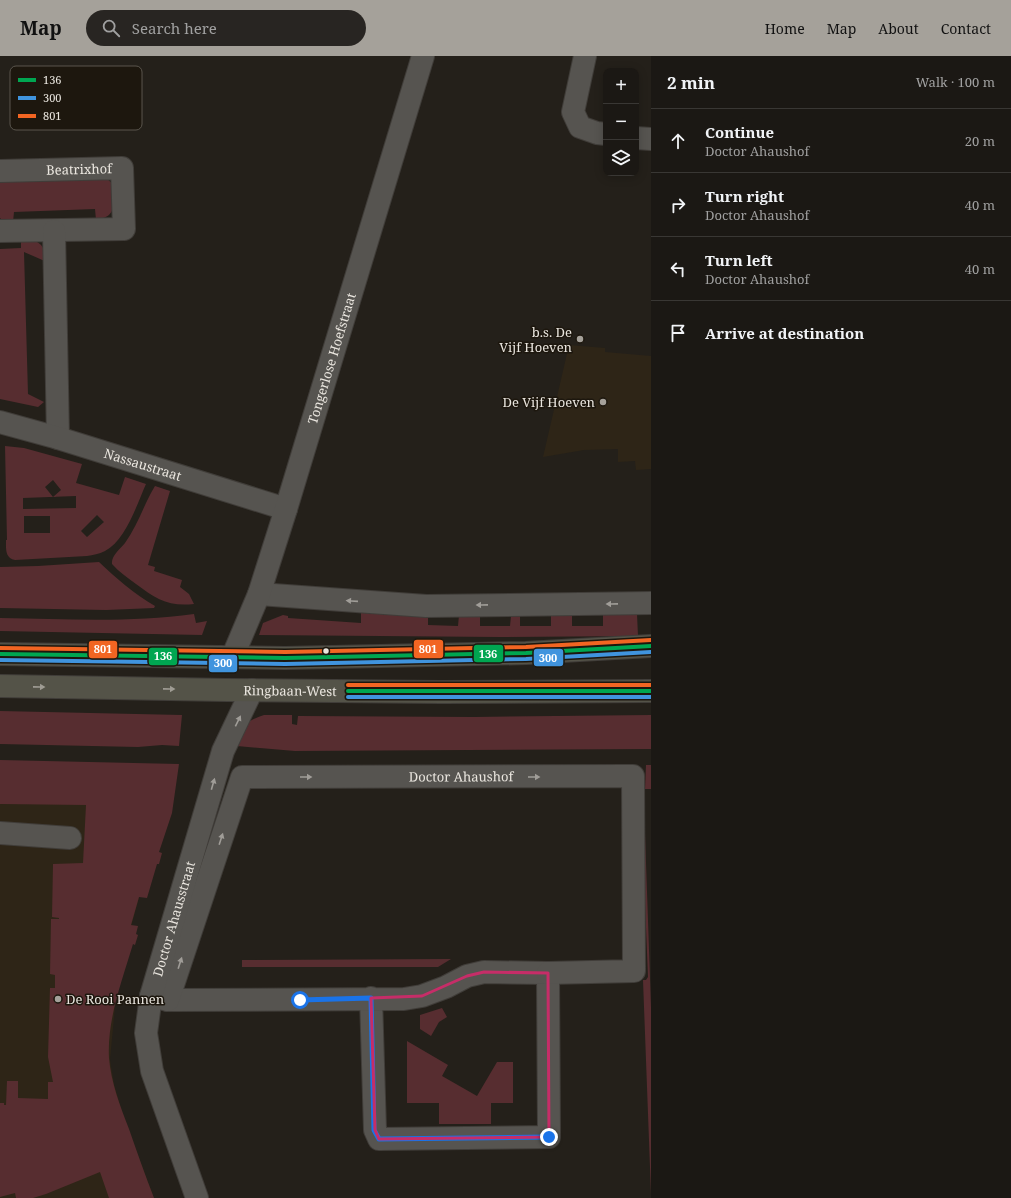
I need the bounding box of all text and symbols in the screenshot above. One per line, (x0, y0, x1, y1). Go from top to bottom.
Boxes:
search box (86, 10, 366, 46)
text: Map (20, 15, 62, 41)
icon: search (100, 17, 122, 39)
text: Search here (132, 18, 217, 38)
text: Home (765, 19, 805, 38)
text: Map (827, 19, 856, 38)
text: About (878, 19, 919, 38)
text: Contact (941, 19, 991, 38)
legend (10, 66, 142, 130)
map controls (603, 68, 639, 176)
button: + (603, 68, 639, 104)
text: 2 min (667, 71, 715, 94)
text: 136 (43, 72, 61, 87)
text: Walk · 100 m (916, 73, 995, 91)
text: 300 (43, 90, 61, 105)
button: − (603, 104, 639, 140)
text: 801 (43, 108, 61, 123)
text: Continue (705, 122, 774, 142)
icon: ahead (667, 130, 689, 152)
text: 20 m (965, 132, 995, 150)
button: layers (603, 140, 639, 176)
text: Doctor Ahaushof (705, 142, 809, 160)
street label: Beatrixhof (46, 159, 113, 179)
text: Turn right (705, 186, 784, 206)
icon: right (667, 194, 689, 216)
text: 40 m (965, 196, 995, 214)
text: Doctor Ahaushof (705, 206, 809, 224)
text: Turn left (705, 250, 773, 270)
icon: left (667, 258, 689, 280)
text: 40 m (965, 260, 995, 278)
text: Doctor Ahaushof (705, 270, 809, 288)
street label: Tongerlose Hoefstraat (303, 290, 360, 426)
icon: arrive (667, 322, 689, 344)
place label: b.s. De Vijf Hoeven (499, 323, 573, 356)
text: Arrive at destination (705, 323, 864, 343)
marker: b.s. De Vijf Hoeven (575, 334, 585, 344)
place label: De Vijf Hoeven (503, 393, 596, 411)
marker: De Vijf Hoeven (598, 397, 608, 407)
street label: Nassaustraat (102, 444, 184, 485)
one-way arrow (346, 597, 358, 604)
one-way arrow (605, 601, 618, 607)
one-way arrow (475, 602, 488, 608)
line badge: 801 (413, 639, 444, 659)
line badge: 801 (88, 640, 118, 659)
text: 801 (94, 641, 112, 656)
text: 801 (419, 641, 437, 656)
line badge: 136 (473, 644, 504, 663)
unlabelled marker (321, 646, 331, 656)
text: 136 (479, 646, 497, 661)
line badge: 136 (148, 647, 178, 666)
text: 136 (154, 648, 172, 663)
line badge: 300 (533, 648, 564, 667)
text: 300 (539, 650, 557, 665)
line badge: 300 (208, 654, 238, 673)
text: 300 (214, 655, 232, 670)
street label: Ringbaan-West (243, 681, 337, 700)
one-way arrow (33, 684, 46, 690)
one-way arrow (163, 686, 176, 692)
one-way arrow (235, 715, 241, 727)
street label: Doctor Ahaushof (409, 767, 514, 786)
one-way arrow (300, 774, 313, 780)
one-way arrow (528, 774, 541, 780)
one-way arrow (210, 778, 216, 790)
one-way arrow (218, 833, 224, 845)
street label: Doctor Ahausstraat (148, 859, 199, 979)
one-way arrow (177, 956, 183, 968)
place label: De Rooi Pannen (66, 990, 165, 1008)
route start (291, 991, 309, 1009)
marker: De Rooi Pannen (53, 994, 63, 1004)
route end (540, 1128, 558, 1146)

